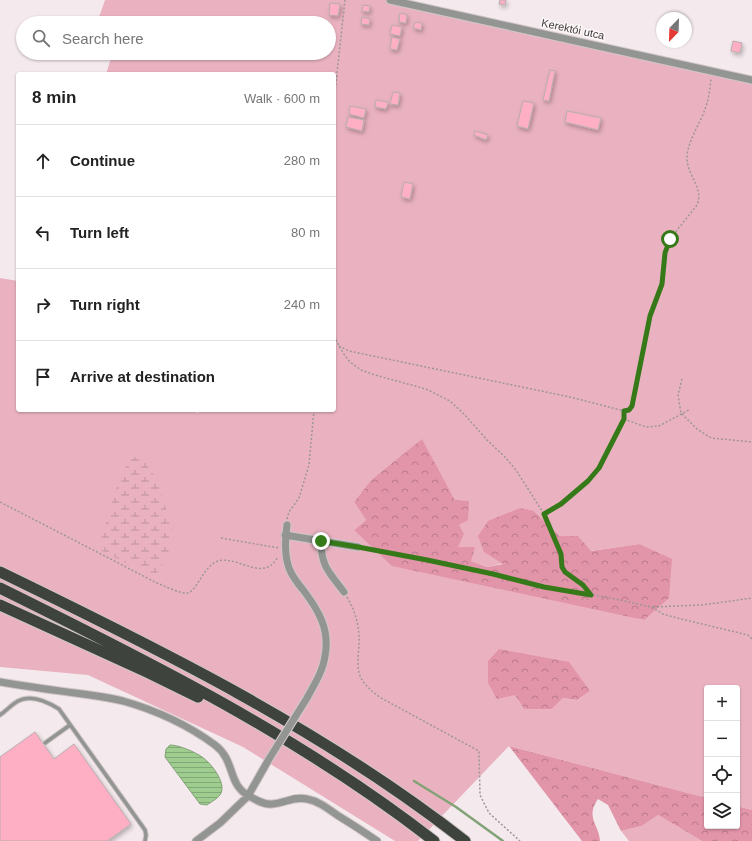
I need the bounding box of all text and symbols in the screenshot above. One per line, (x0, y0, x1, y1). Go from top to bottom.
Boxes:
north arrow (656, 12, 692, 48)
search box (16, 16, 336, 60)
street label: Kerektói utca (540, 16, 607, 42)
icon: search (30, 27, 52, 49)
text: Search here (62, 30, 144, 47)
text: 8 min (32, 88, 76, 107)
text: Walk · 600 m (244, 91, 320, 106)
icon: ahead (32, 150, 54, 172)
text: Continue (70, 152, 135, 169)
text: 280 m (284, 153, 320, 168)
icon: left (32, 222, 54, 244)
text: Turn left (70, 224, 129, 241)
text: 80 m (291, 225, 320, 240)
route start (661, 230, 679, 248)
icon: right (32, 294, 54, 316)
text: Turn right (70, 296, 140, 313)
text: 240 m (284, 297, 320, 312)
icon: arrive (32, 366, 54, 388)
text: Arrive at destination (70, 368, 215, 385)
route end (312, 532, 330, 550)
map controls (704, 685, 740, 829)
button: + (704, 685, 740, 721)
button: − (704, 721, 740, 757)
button: locate (704, 757, 740, 793)
button: layers (704, 793, 740, 829)

